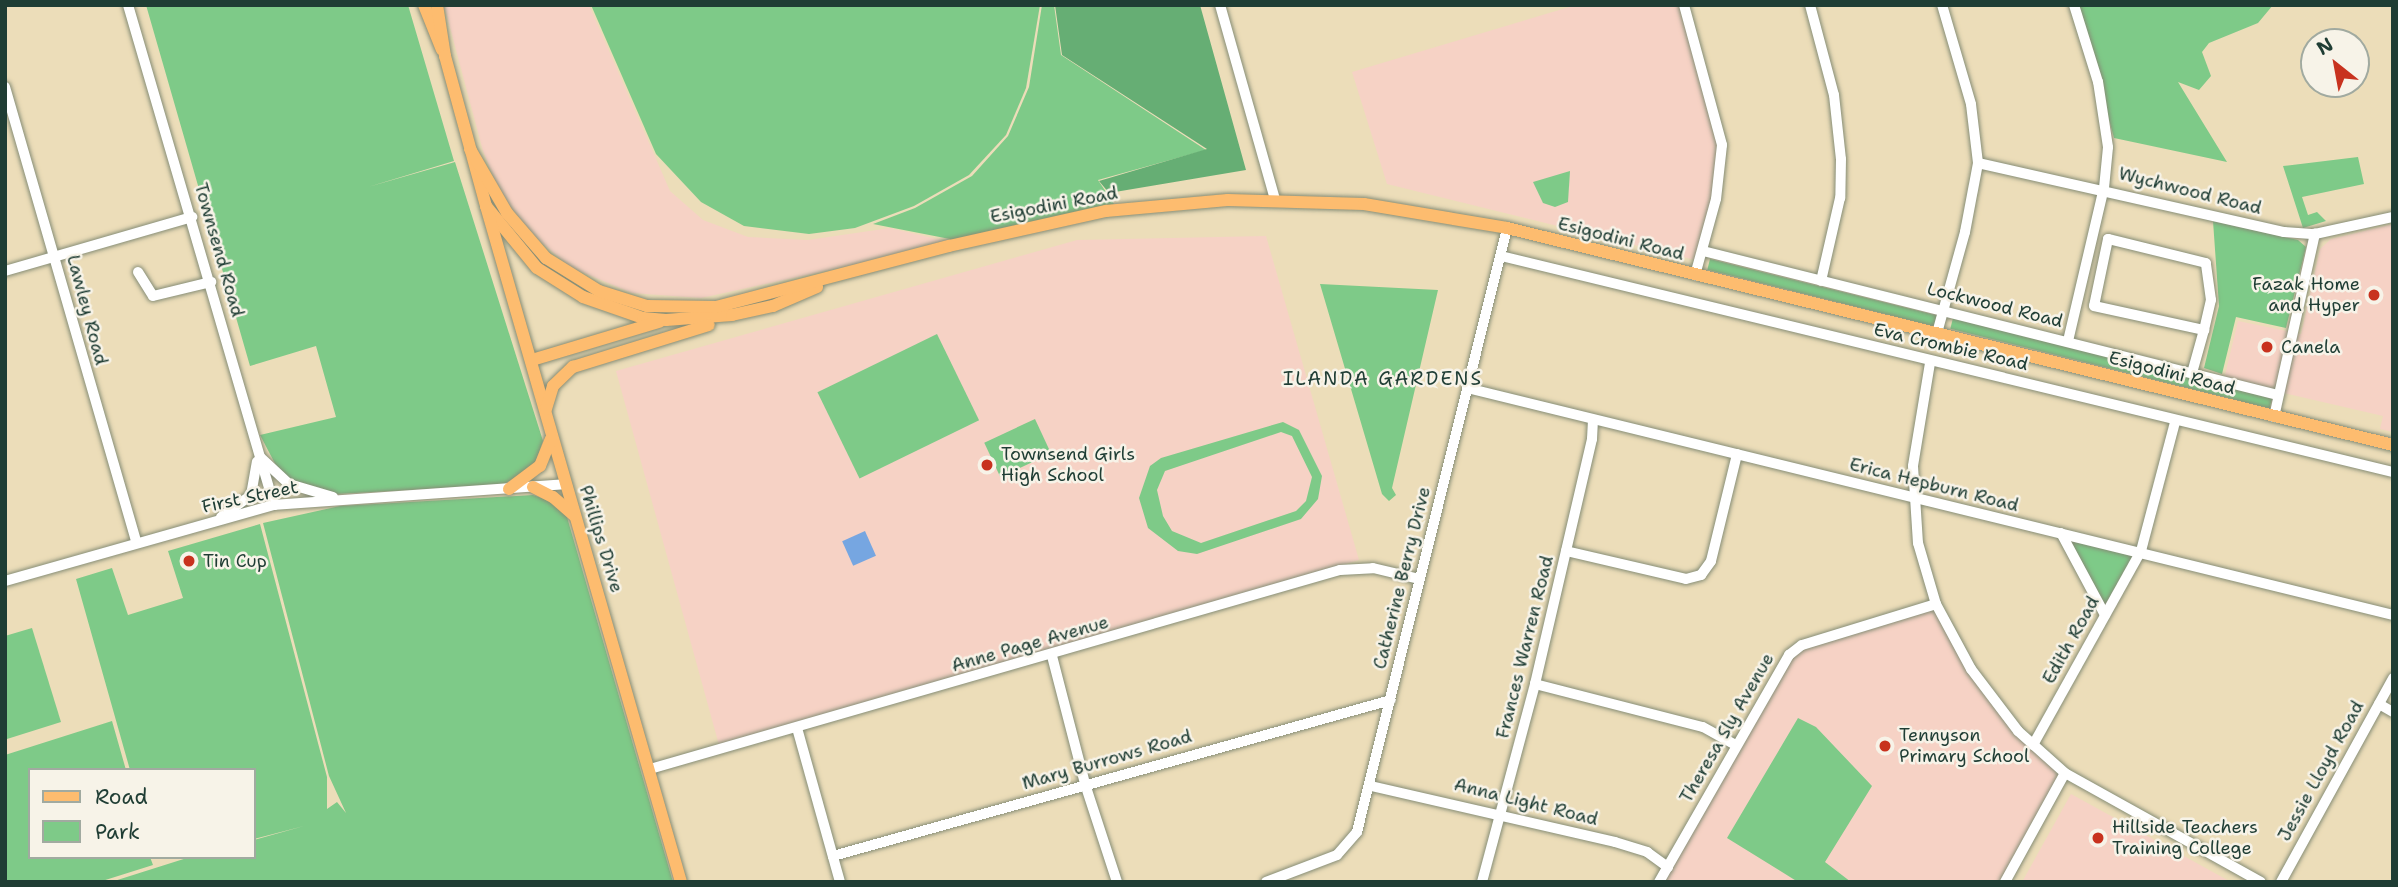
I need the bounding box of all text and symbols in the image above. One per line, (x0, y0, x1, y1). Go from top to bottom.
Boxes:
north arrow (2300, 28, 2370, 98)
text: N (2312, 32, 2338, 61)
street label: Wychwood Road (2116, 163, 2264, 219)
street label: Townsend Road (190, 180, 248, 320)
street label: Esigodini Road (988, 182, 1120, 228)
street label: Esigodini Road (1556, 213, 1686, 265)
street label: Lawley Road (62, 253, 112, 367)
place label: Fazak Home and Hyper (2252, 274, 2360, 316)
street label: Lockwood Road (1925, 278, 2065, 332)
marker: Fazak Home and Hyper (2366, 287, 2382, 303)
street label: Eva Crombie Road (1872, 319, 2030, 375)
place label: Canela (2281, 336, 2341, 358)
marker: Canela (2259, 339, 2275, 355)
street label: Esigodini Road (2107, 347, 2237, 399)
district label: ILANDA GARDENS (1285, 368, 1481, 390)
place label: Townsend Girls High School (1001, 444, 1135, 486)
street label: Erica Hepburn Road (1847, 454, 2021, 516)
marker: Townsend Girls High School (979, 457, 995, 473)
street label: First Street (200, 476, 300, 518)
street label: Phillips Drive (574, 483, 628, 595)
street label: Catherine Berry Drive (1369, 485, 1435, 671)
place label: Tin Cup (203, 550, 267, 572)
marker: Tin Cup (181, 553, 197, 569)
street label: Frances Warren Road (1492, 553, 1558, 741)
street label: Edith Road (2038, 592, 2104, 688)
street label: Anne Page Avenue (949, 611, 1111, 677)
street label: Theresa Sly Avenue (1675, 649, 1779, 807)
street label: Jessie Lloyd Road (2273, 697, 2369, 845)
street label: Mary Burrows Road (1020, 725, 1194, 795)
place label: Tennyson Primary School (1899, 725, 2029, 768)
marker: Tennyson Primary School (1877, 738, 1893, 754)
legend (28, 768, 256, 859)
street label: Anna Light Road (1452, 774, 1600, 830)
text: Road (95, 783, 148, 811)
place label: Hillside Teachers Training College (2112, 817, 2258, 860)
text: Park (95, 818, 140, 846)
marker: Hillside Teachers Training College (2090, 830, 2106, 846)

